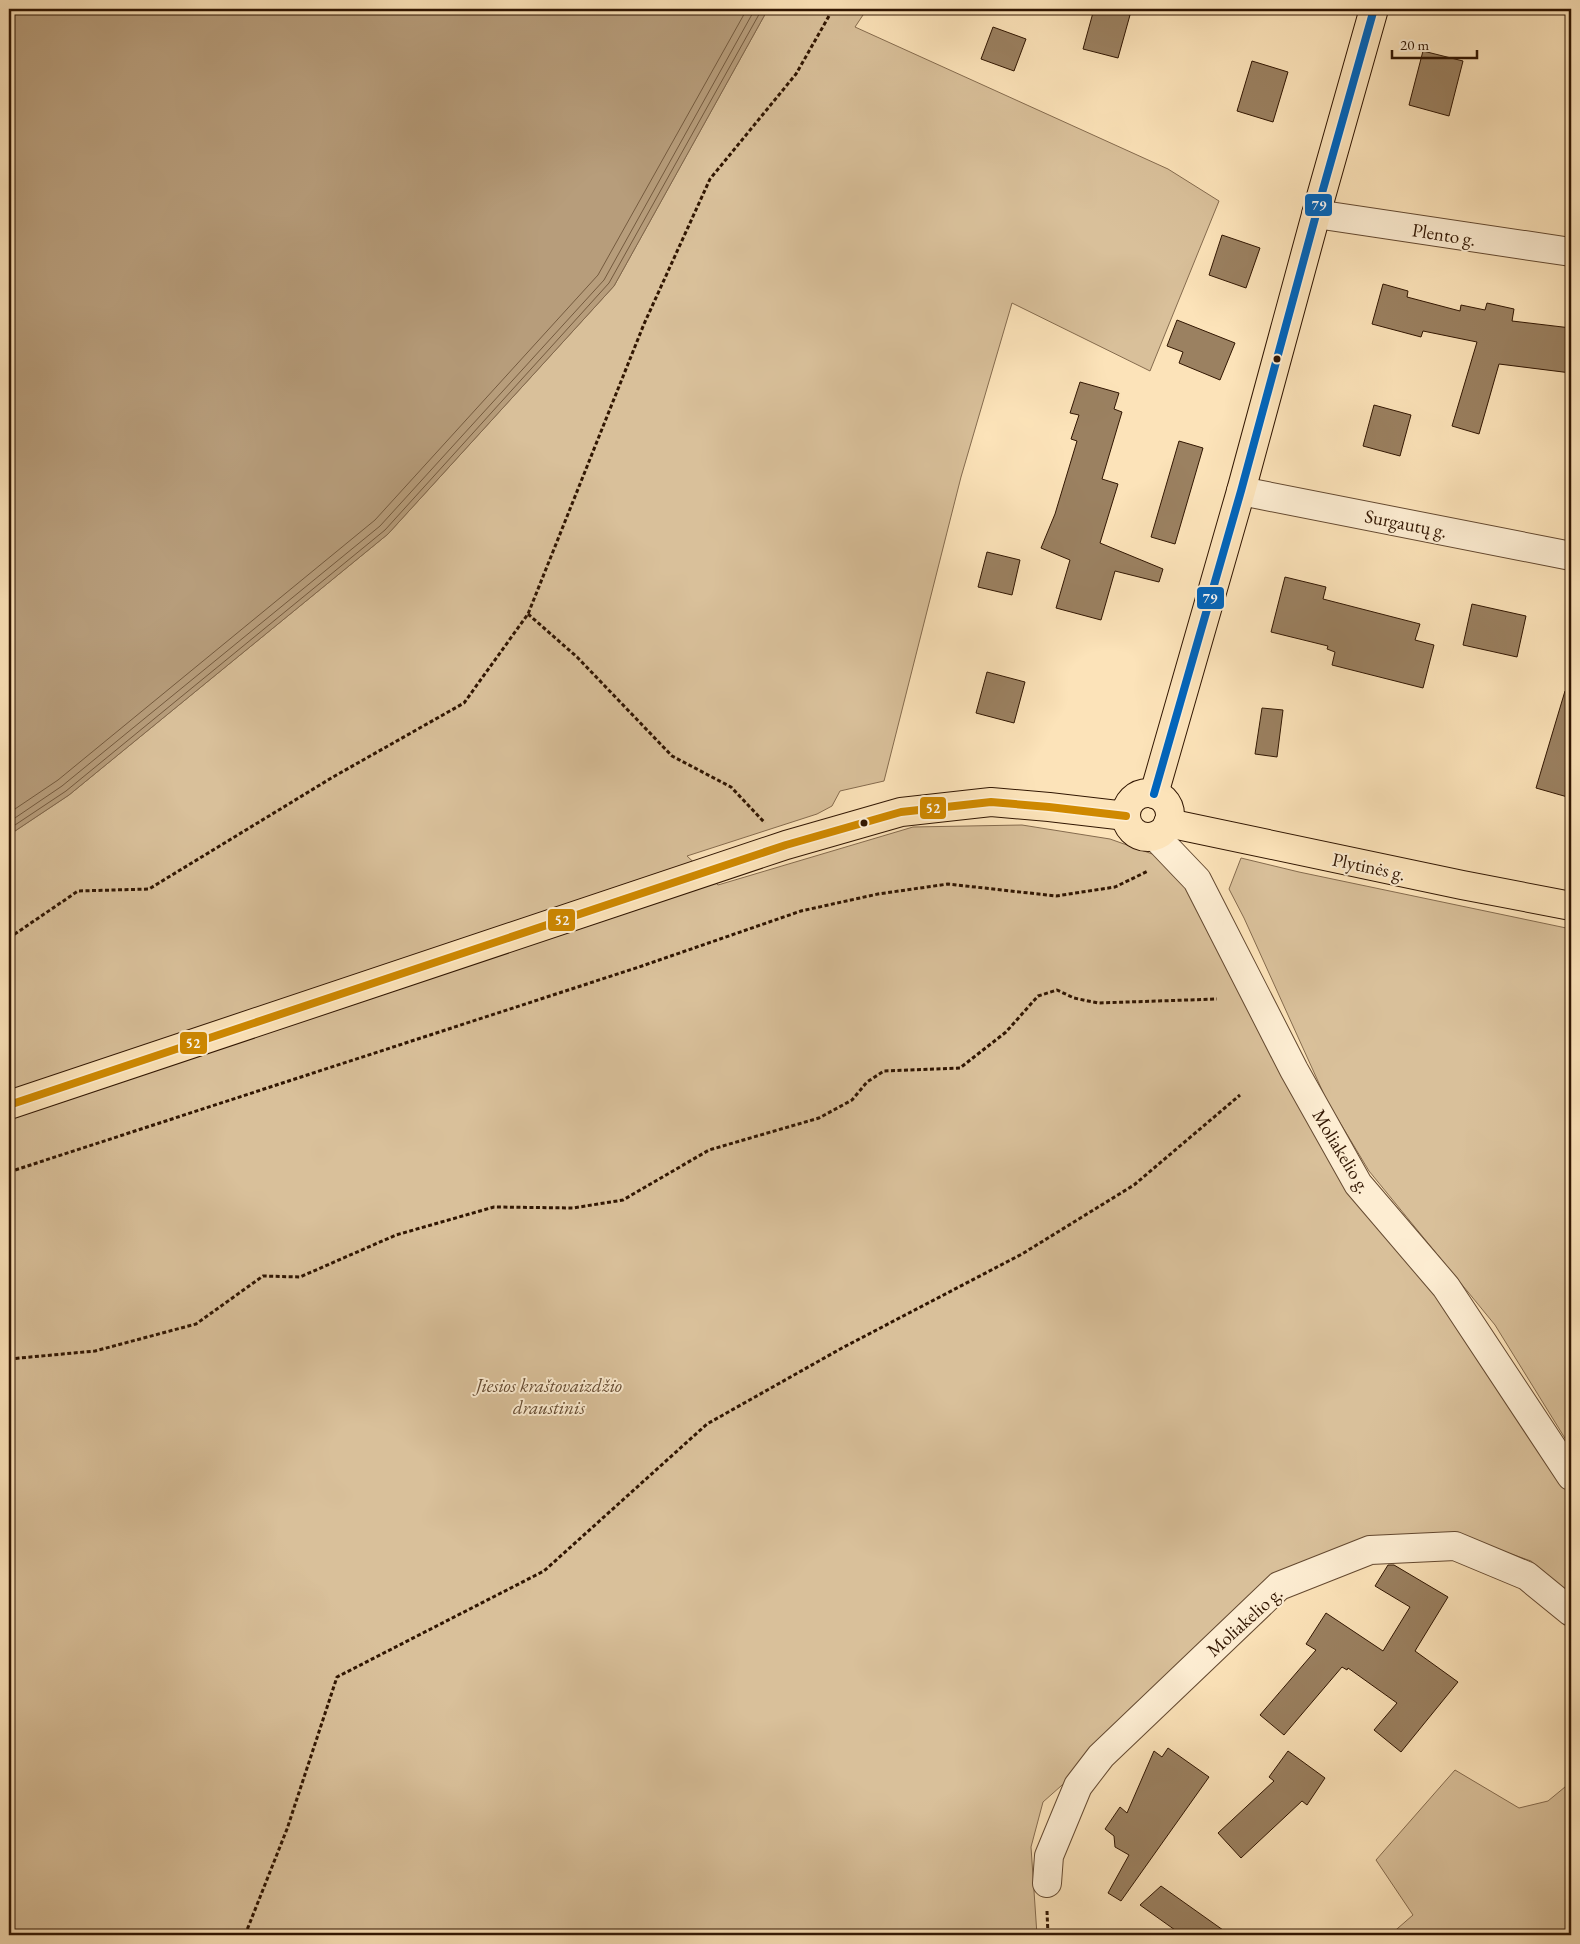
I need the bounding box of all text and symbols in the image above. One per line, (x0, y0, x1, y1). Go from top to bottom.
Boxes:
scale bar (1392, 28, 1478, 60)
text: 20 m (1400, 35, 1429, 54)
line badge: 79 (1304, 193, 1333, 217)
text: 79 (1312, 196, 1327, 214)
street label: Plento g. (1410, 217, 1478, 252)
unlabelled marker (1272, 354, 1282, 364)
street label: Surgautų g. (1363, 503, 1449, 544)
line badge: 79 (1196, 586, 1225, 610)
text: 79 (1203, 589, 1218, 607)
line badge: 52 (919, 796, 947, 820)
text: 52 (926, 799, 941, 817)
unlabelled marker (859, 818, 869, 828)
street label: Plytinės g. (1330, 847, 1408, 886)
line badge: 52 (547, 908, 576, 932)
text: 52 (555, 911, 570, 929)
line badge: 52 (179, 1031, 208, 1055)
text: 52 (186, 1034, 201, 1052)
street label: Moliakelio g. (1307, 1105, 1377, 1198)
park label: Jiesios kraštovaizdžio draustinis (472, 1373, 622, 1420)
street label: Moliakelio g. (1201, 1581, 1288, 1662)

